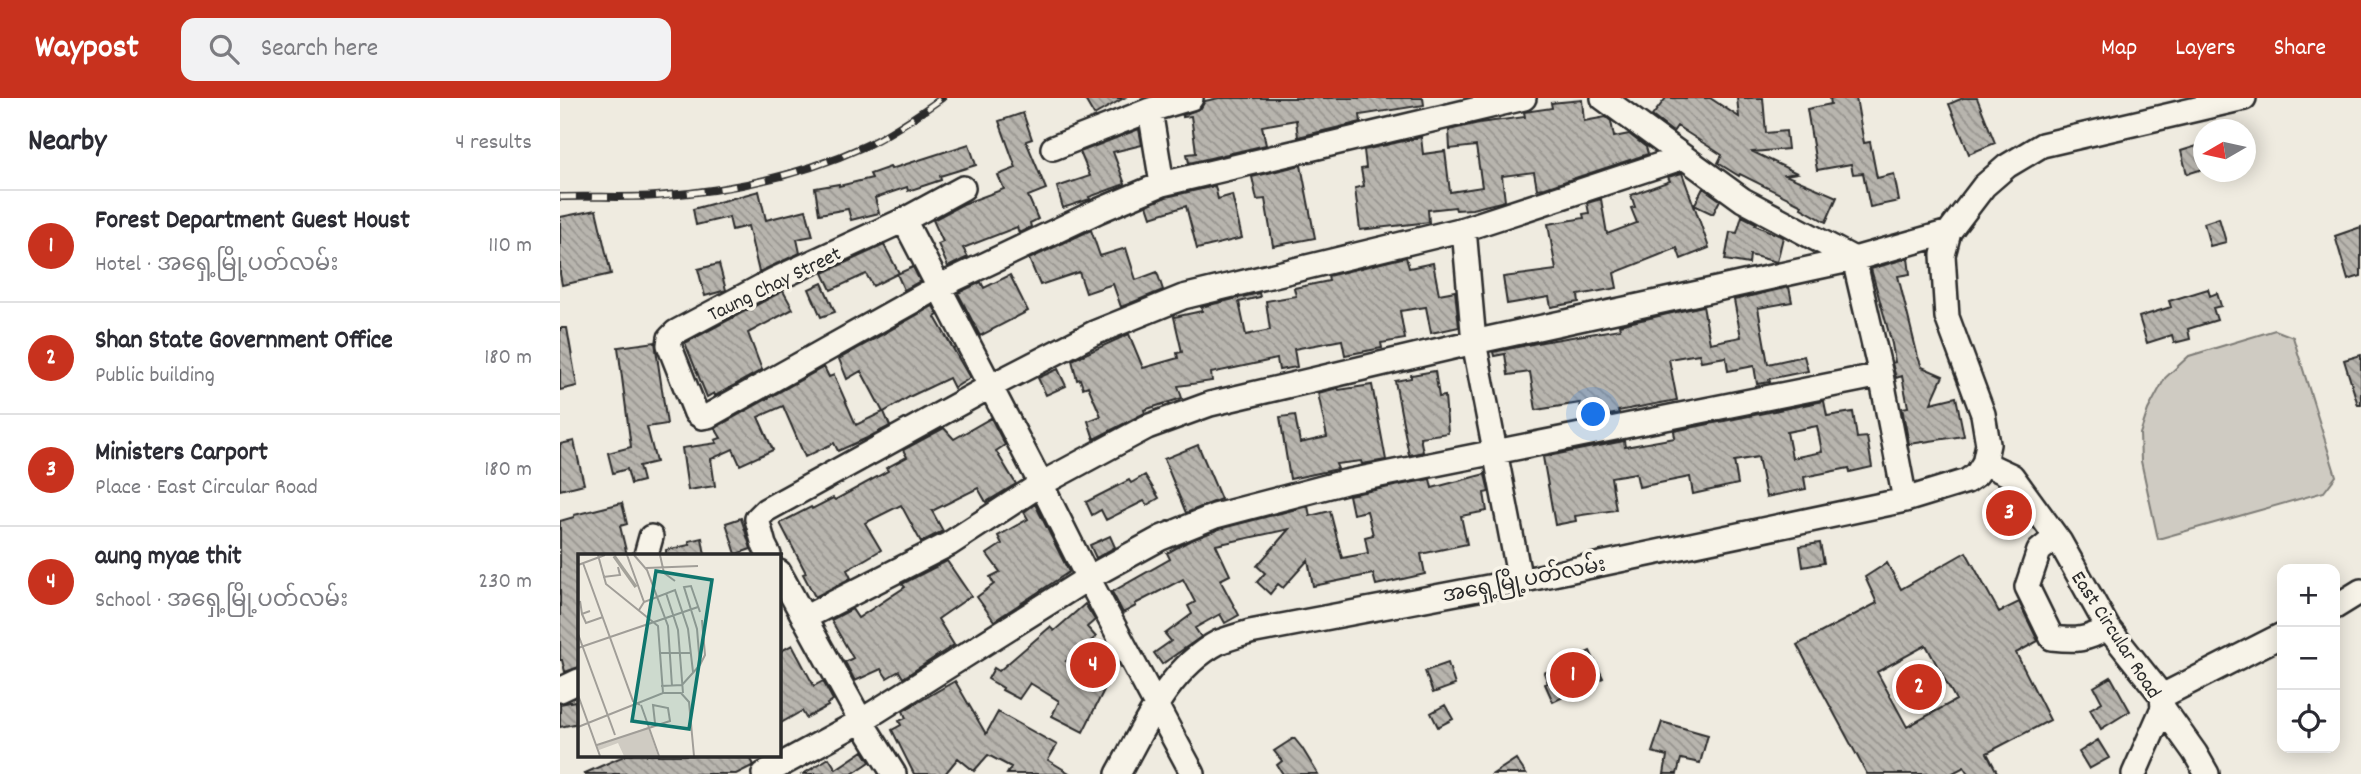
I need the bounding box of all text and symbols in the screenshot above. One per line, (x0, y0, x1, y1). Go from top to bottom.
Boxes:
search box (181, 18, 671, 81)
text: Waypost (35, 26, 139, 73)
icon: search (205, 30, 243, 68)
text: Search here (261, 31, 378, 68)
text: Map (2101, 32, 2137, 66)
text: Layers (2175, 32, 2236, 66)
text: Share (2274, 32, 2326, 66)
north arrow (2193, 119, 2256, 182)
text: Nearby (28, 122, 106, 165)
text: 4 results (455, 127, 532, 160)
text: Forest Department Guest Houst (95, 203, 410, 240)
text: 1 (48, 230, 54, 263)
text: 110 m (488, 230, 532, 263)
street label: Taung Chay Street (703, 240, 847, 331)
text: Hotel · အရှေ့မြို့ပတ်လမ်း (95, 249, 338, 282)
text: Shan State Government Office (95, 323, 393, 360)
text: 2 (46, 342, 56, 375)
text: 180 m (484, 342, 532, 375)
text: Public building (95, 360, 215, 393)
your location (1576, 397, 1610, 431)
text: Ministers Carport (95, 435, 268, 472)
text: 3 (46, 454, 56, 487)
text: 180 m (484, 454, 532, 487)
text: Place · East Circular Road (95, 472, 318, 505)
pin: 3 (1986, 487, 2032, 539)
text: aung myae thit (95, 539, 242, 576)
street label: အရှေ့မြို့ပတ်လမ်း (1440, 547, 1609, 612)
inset map (578, 554, 780, 756)
map controls (2277, 564, 2340, 753)
button: + (2277, 564, 2340, 627)
text: 4 (46, 566, 56, 599)
text: 230 m (478, 566, 532, 599)
street label: East Circular Road (2062, 566, 2167, 705)
text: School · အရှေ့မြို့ပတ်လမ်း (95, 585, 348, 618)
button: − (2277, 627, 2340, 690)
pin: 4 (1070, 639, 1116, 691)
pin: 1 (1550, 649, 1596, 701)
pin: 2 (1896, 661, 1942, 713)
button: locate (2277, 690, 2340, 753)

